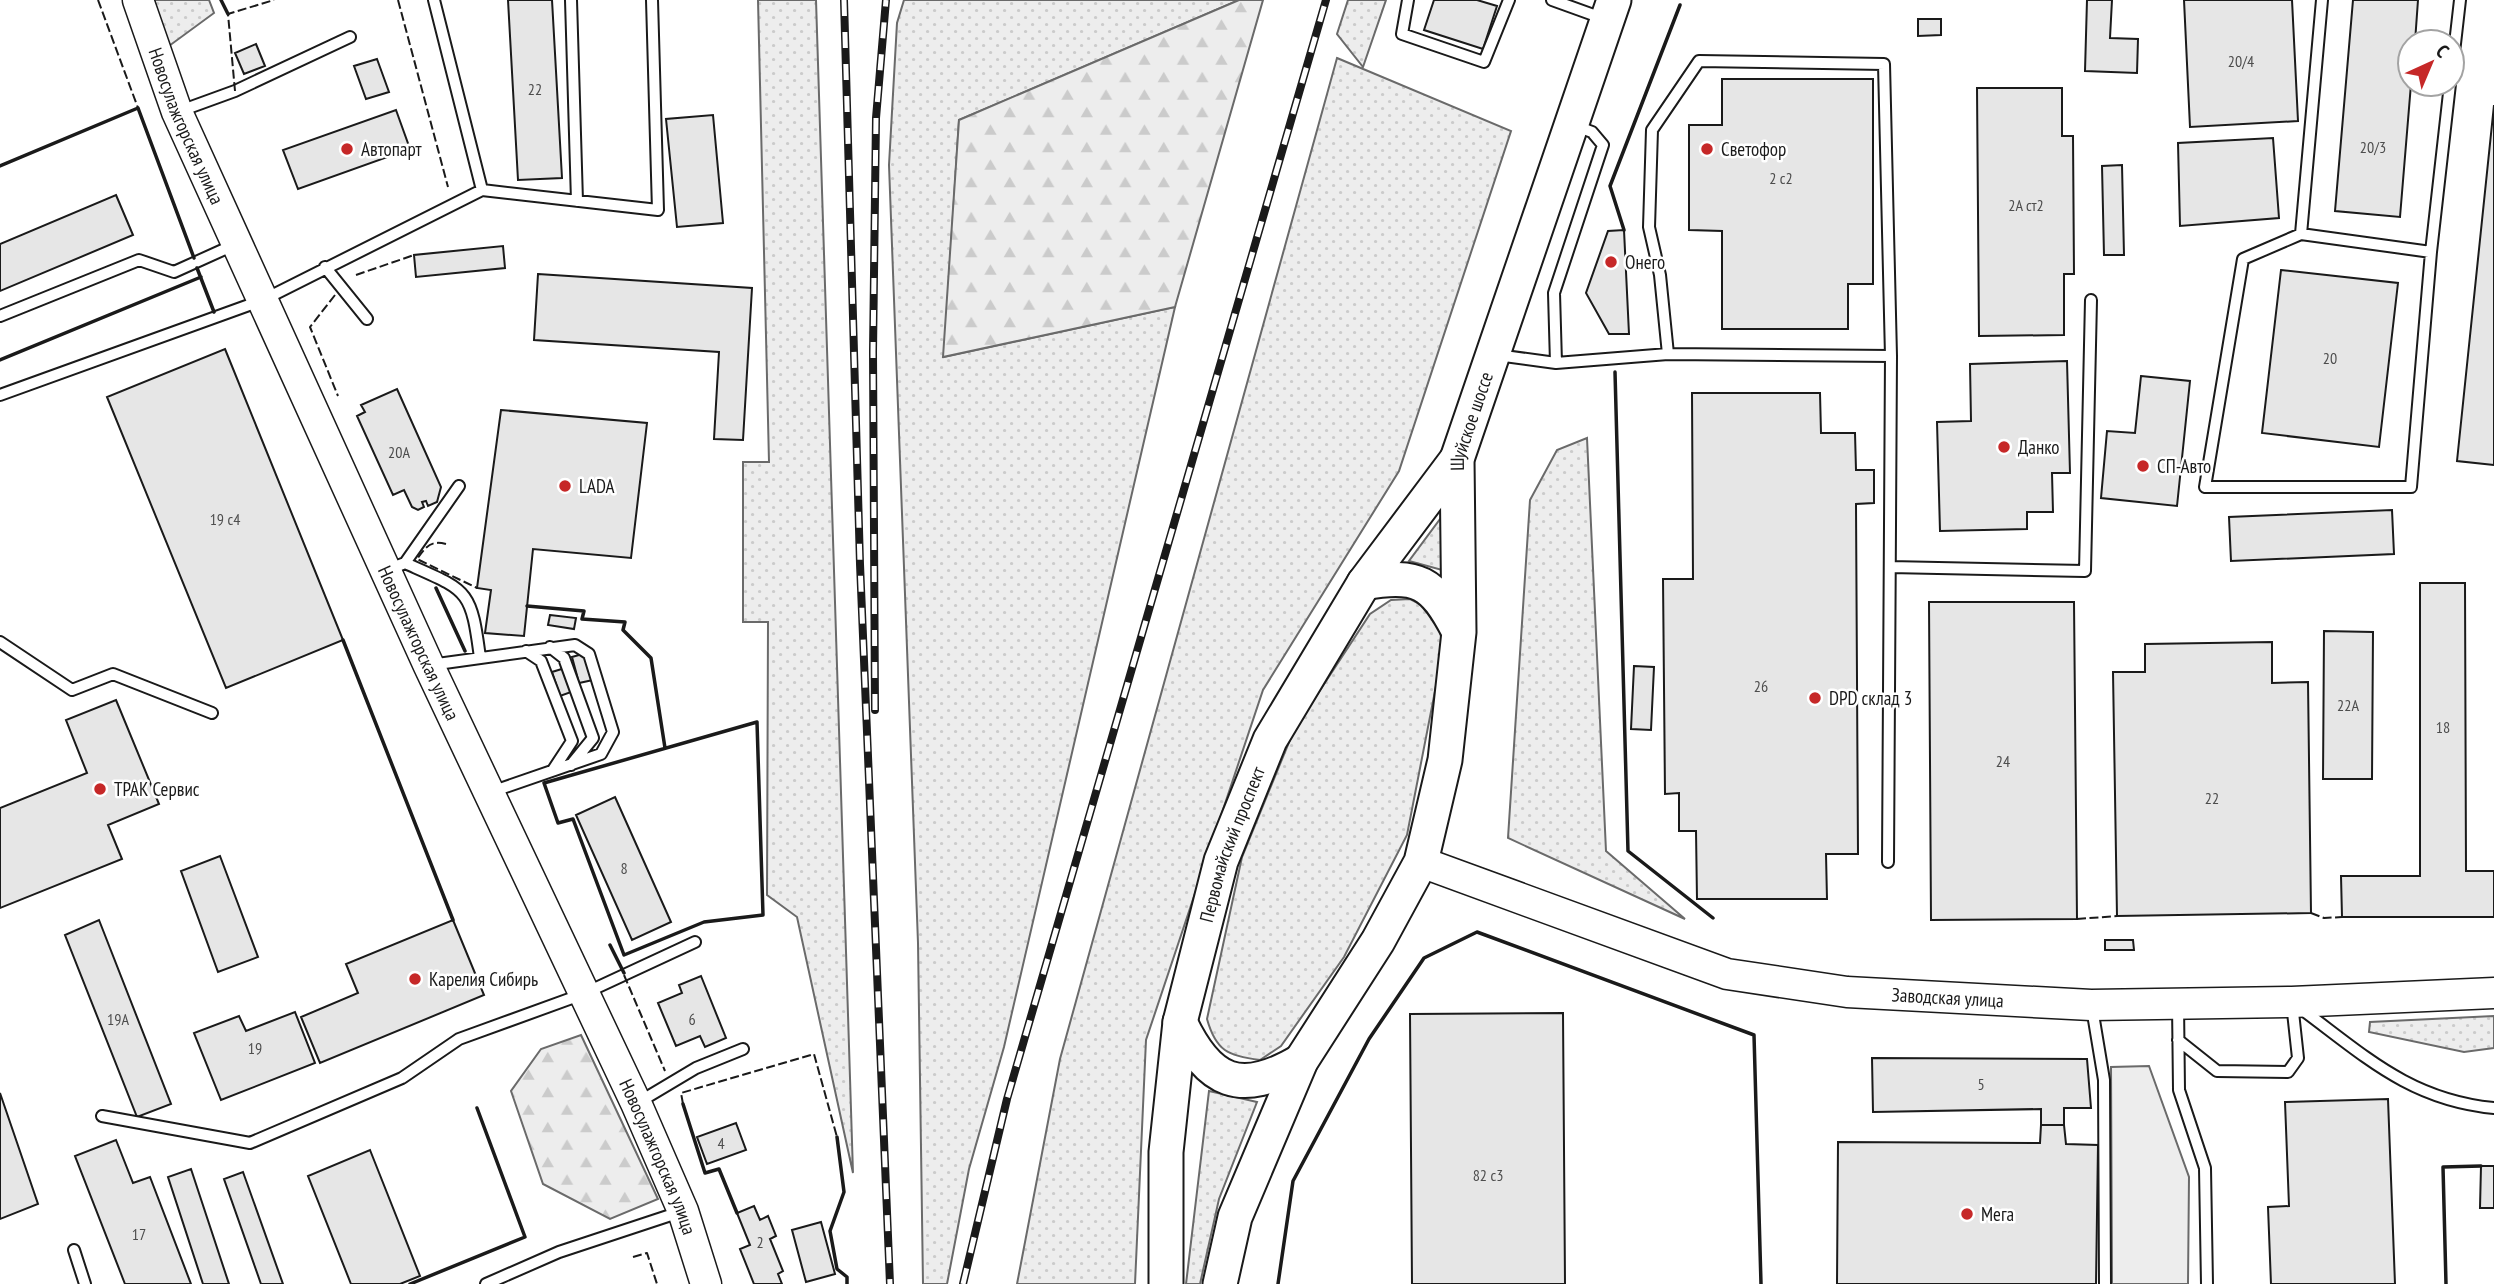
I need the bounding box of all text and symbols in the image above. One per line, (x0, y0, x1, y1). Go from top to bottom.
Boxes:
north arrow (2396, 28, 2466, 98)
text: С (2431, 39, 2454, 63)
street label: Новосулажгорская улица (144, 45, 229, 208)
house number: 20/4 (2228, 51, 2254, 71)
house number: 22 (528, 79, 542, 99)
place label: Автопарт (361, 137, 423, 161)
place label: Светофор (1721, 137, 1786, 161)
house number: 20/3 (2360, 137, 2386, 157)
marker: Автопарт (339, 141, 355, 157)
marker: Светофор (1699, 141, 1715, 157)
house number: 2 с2 (1769, 168, 1793, 188)
house number: 2А ст2 (2008, 195, 2044, 215)
place label: Онего (1625, 250, 1665, 274)
marker: Онего (1603, 254, 1619, 270)
house number: 20 (2323, 348, 2337, 368)
street label: Шуйское шоссе (1445, 368, 1498, 471)
place label: Данко (2018, 435, 2060, 459)
marker: Данко (1996, 439, 2012, 455)
house number: 20А (388, 442, 410, 462)
place label: СП-Авто (2157, 454, 2211, 478)
marker: СП-Авто (2135, 458, 2151, 474)
place label: LADA (579, 474, 615, 498)
marker: LADA (557, 478, 573, 494)
house number: 19 с4 (210, 509, 240, 529)
street label: Новосулажгорская улица (373, 562, 465, 724)
house number: 26 (1754, 676, 1768, 696)
place label: DPD склад 3 (1829, 686, 1912, 710)
marker: DPD склад 3 (1807, 690, 1823, 706)
house number: 22А (2337, 695, 2359, 715)
house number: 18 (2436, 717, 2450, 737)
house number: 24 (1996, 751, 2010, 771)
street label: Первомайский проспект (1194, 762, 1270, 925)
place label: ТРАК Сервис (114, 777, 200, 801)
marker: ТРАК Сервис (92, 781, 108, 797)
house number: 22 (2205, 788, 2219, 808)
house number: 8 (620, 858, 628, 878)
place label: Карелия Сибирь (429, 967, 538, 991)
marker: Карелия Сибирь (407, 971, 423, 987)
street label: Заводская улица (1891, 982, 2004, 1012)
house number: 19А (107, 1009, 129, 1029)
house number: 6 (688, 1009, 696, 1029)
house number: 19 (248, 1038, 262, 1058)
house number: 5 (1977, 1074, 1985, 1094)
street label: Новосулажгорская улица (614, 1075, 702, 1238)
house number: 4 (717, 1133, 725, 1153)
house number: 82 с3 (1473, 1165, 1503, 1185)
place label: Мега (1981, 1202, 2014, 1226)
marker: Мега (1959, 1206, 1975, 1222)
house number: 17 (132, 1224, 146, 1244)
house number: 2 (756, 1232, 764, 1252)

